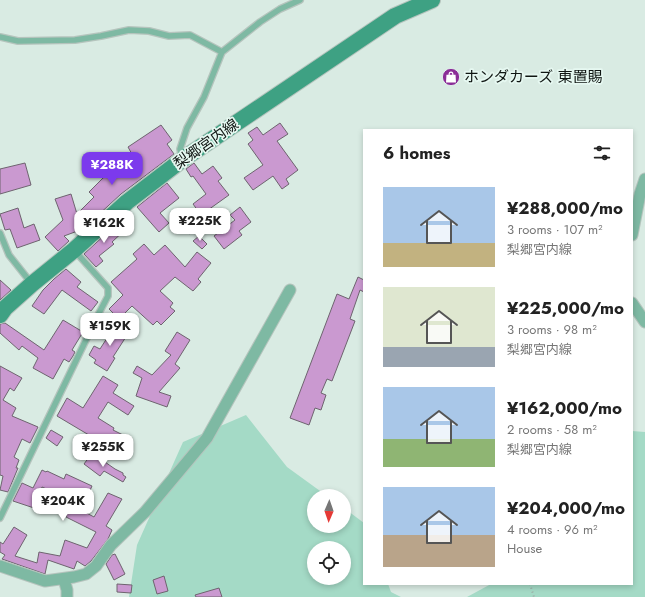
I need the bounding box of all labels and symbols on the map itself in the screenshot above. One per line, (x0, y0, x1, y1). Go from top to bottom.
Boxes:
place label: ホンダカーズ 東置賜 (464, 66, 603, 88)
shop icon: ホンダカーズ 東置賜 (441, 67, 461, 87)
street label: 梨郷宮内線 (169, 113, 243, 175)
pin: ¥288K (84, 152, 140, 186)
pin: ¥225K (172, 208, 228, 242)
pin: ¥162K (76, 210, 132, 244)
pin: ¥159K (82, 313, 138, 347)
pin: ¥255K (75, 434, 131, 468)
pin: ¥204K (35, 488, 91, 522)
north arrow (307, 489, 351, 533)

